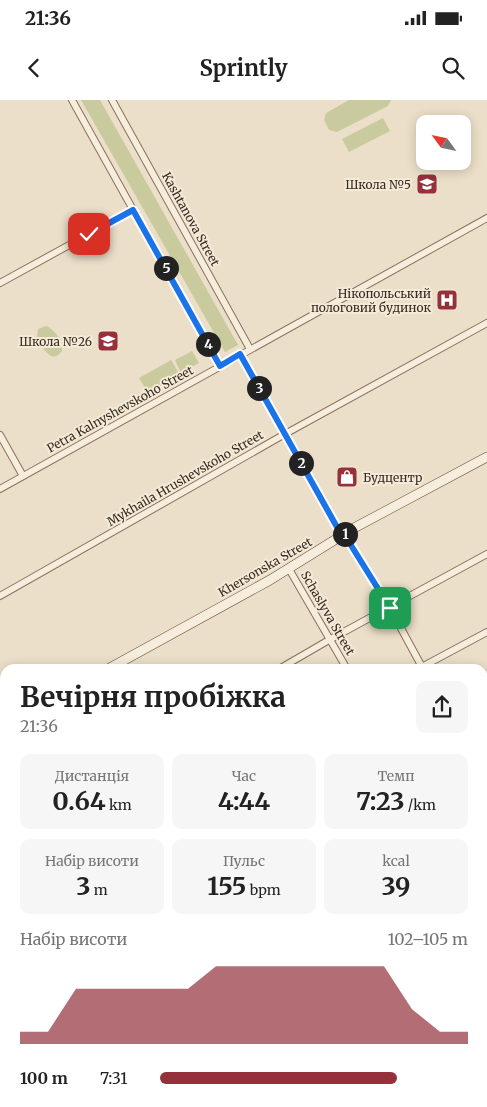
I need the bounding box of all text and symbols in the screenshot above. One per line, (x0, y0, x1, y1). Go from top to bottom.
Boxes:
text: 21:36 (25, 6, 71, 30)
icon: back (20, 54, 48, 82)
text: Sprintly (199, 54, 288, 82)
icon: search (439, 54, 467, 82)
north arrow (416, 115, 471, 170)
map controls (416, 115, 471, 170)
street label: Kashtanova Street (159, 169, 223, 269)
school or university icon: Школа №5 (415, 172, 439, 196)
place label: Школа №5 (345, 177, 411, 192)
pin (68, 213, 110, 255)
icon: check (75, 220, 103, 248)
pin: 5 (154, 256, 178, 280)
text: 5 (162, 259, 171, 277)
place label: Нікопольський пологовий будинок (311, 286, 431, 315)
hospital icon: Нікопольський пологовий будинок (435, 288, 459, 312)
school or university icon: Школа №26 (96, 329, 120, 353)
pin: 4 (196, 332, 220, 356)
place label: Школа №26 (19, 334, 92, 349)
text: 4 (204, 335, 213, 353)
street label: Petra Kalnyshevskoho Street (44, 362, 196, 456)
pin: 3 (246, 376, 272, 400)
text: 3 (255, 379, 264, 397)
street label: Mykhaila Hrushevskoho Street (104, 427, 266, 529)
pin: 2 (288, 450, 314, 476)
text: 2 (297, 454, 306, 472)
shop icon: Будцентр (335, 465, 359, 489)
place label: Будцентр (363, 470, 422, 485)
pin: 1 (332, 522, 358, 546)
text: 1 (342, 525, 349, 543)
street label: Khersonska Street (215, 534, 315, 600)
street label: Schaslyva Street (298, 568, 358, 658)
pin (369, 587, 411, 629)
icon: arrive (376, 594, 404, 622)
text: Вечірня пробіжка (20, 679, 286, 715)
button: share (416, 681, 468, 733)
text: 21:36 (20, 716, 58, 736)
text: Дистанція (55, 767, 129, 785)
text: Час (232, 767, 256, 785)
text: Темп (377, 767, 415, 785)
text: 0.64 (52, 785, 106, 817)
text: 4:44 (218, 785, 270, 817)
text: 7:23 (356, 785, 404, 817)
text: km (106, 796, 132, 814)
text: /km (404, 796, 436, 814)
text: Набір висоти (45, 852, 139, 870)
text: Пульс (223, 852, 265, 870)
text: kcal (382, 852, 410, 870)
text: 3 (76, 870, 91, 902)
text: 155 (207, 870, 246, 902)
text: 39 (381, 870, 411, 902)
text: m (91, 881, 108, 899)
text: bpm (246, 881, 281, 899)
text: Набір висоти (20, 929, 127, 949)
text: 102–105 m (388, 929, 468, 949)
text: 100 m (20, 1068, 68, 1088)
text: 7:31 (100, 1068, 127, 1088)

